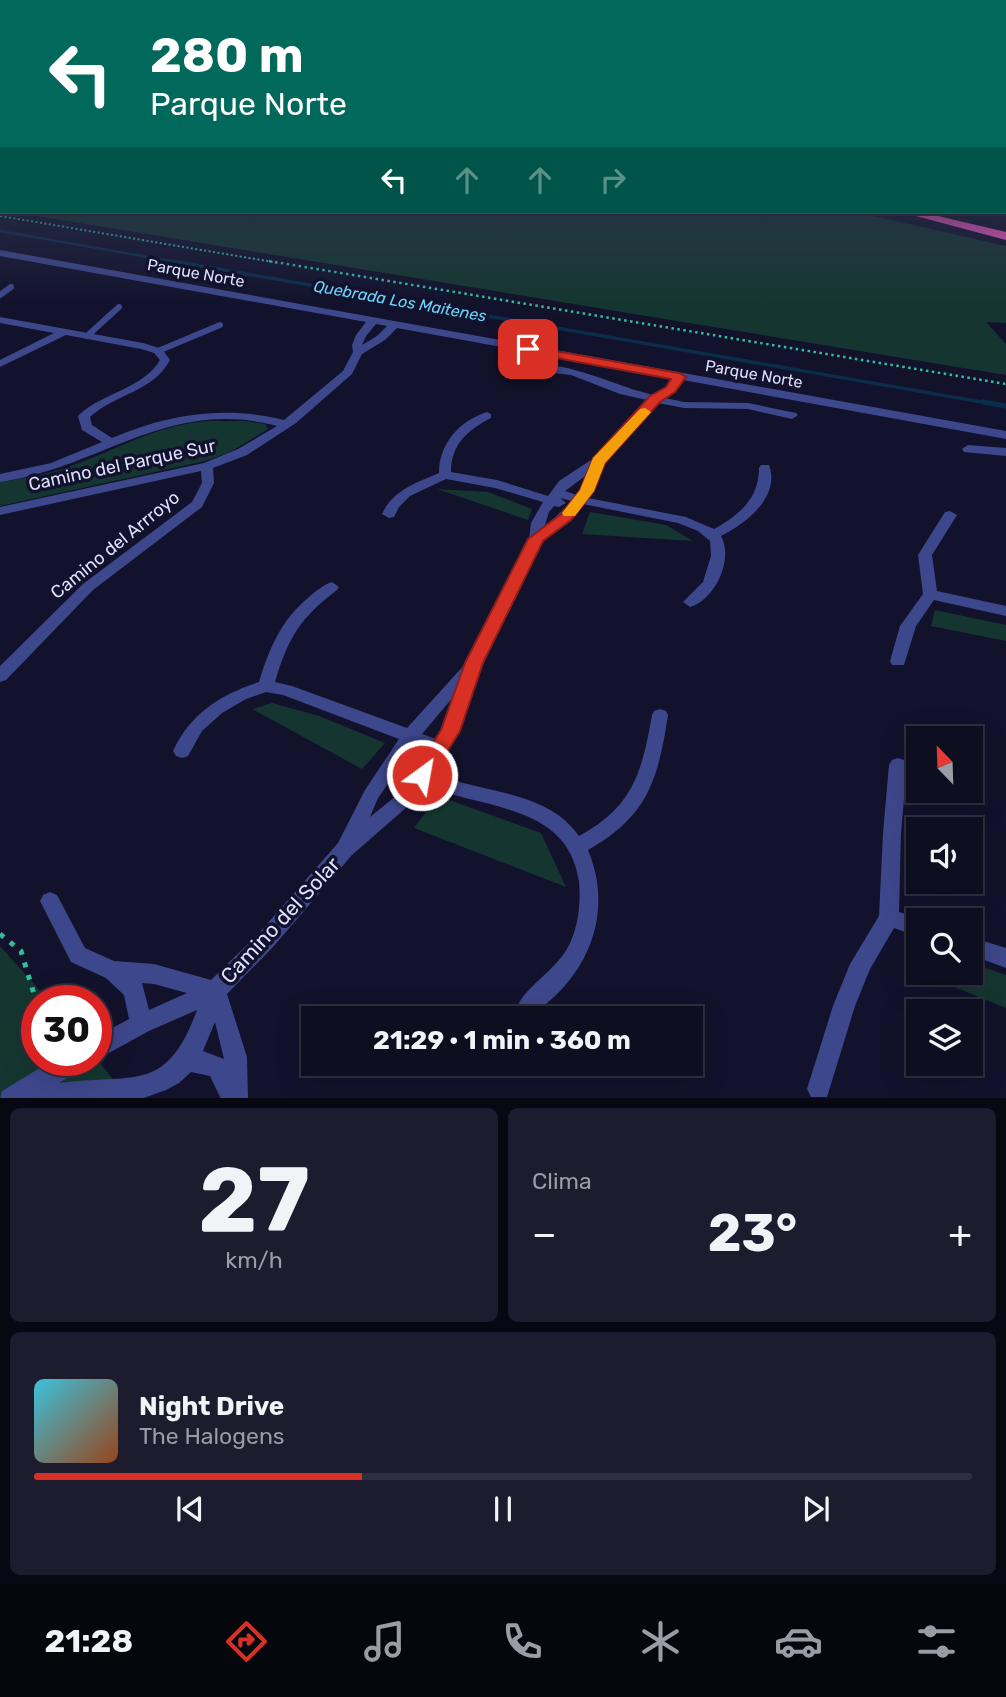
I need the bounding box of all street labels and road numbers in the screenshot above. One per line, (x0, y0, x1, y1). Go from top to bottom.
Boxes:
street label: Parque Norte (146, 255, 246, 291)
street label: Parque Norte (704, 356, 804, 392)
street label: Camino del Parque Sur (27, 434, 218, 496)
street label: Camino del Arrroyo (46, 486, 184, 604)
street label: Camino del Solar (215, 852, 345, 988)

